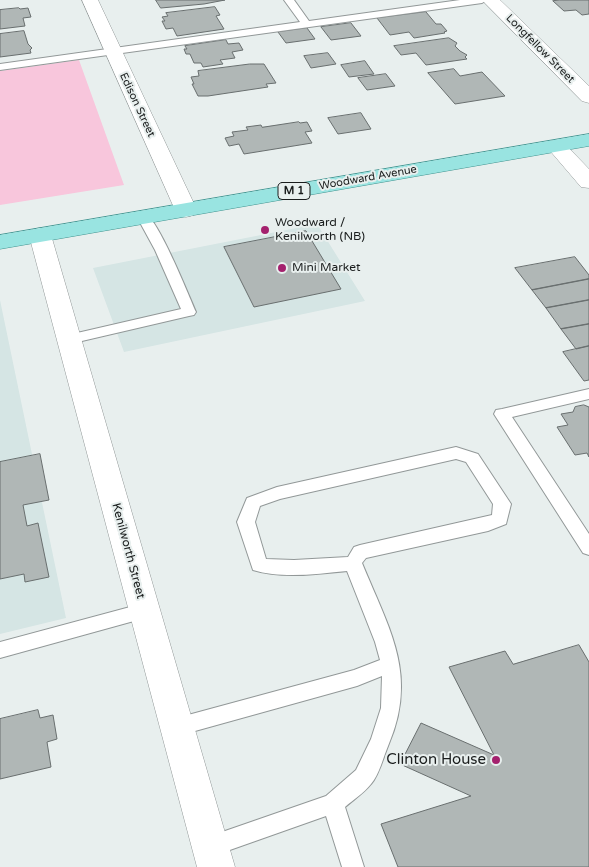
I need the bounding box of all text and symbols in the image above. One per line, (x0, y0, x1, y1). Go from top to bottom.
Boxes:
street label: Longfellow Street (503, 12, 577, 86)
street label: Edison Street (116, 71, 158, 139)
street label: Woodward Avenue (318, 163, 418, 193)
road number: M 1 (278, 182, 310, 200)
place label: Woodward / Kenilworth (NB) (275, 216, 365, 244)
marker: Woodward / Kenilworth (NB) (259, 224, 271, 236)
place label: Mini Market (292, 261, 361, 275)
marker: Mini Market (276, 262, 288, 274)
street label: Kenilworth Street (108, 501, 148, 601)
place label: Clinton House (386, 751, 486, 769)
marker: Clinton House (490, 754, 502, 766)

